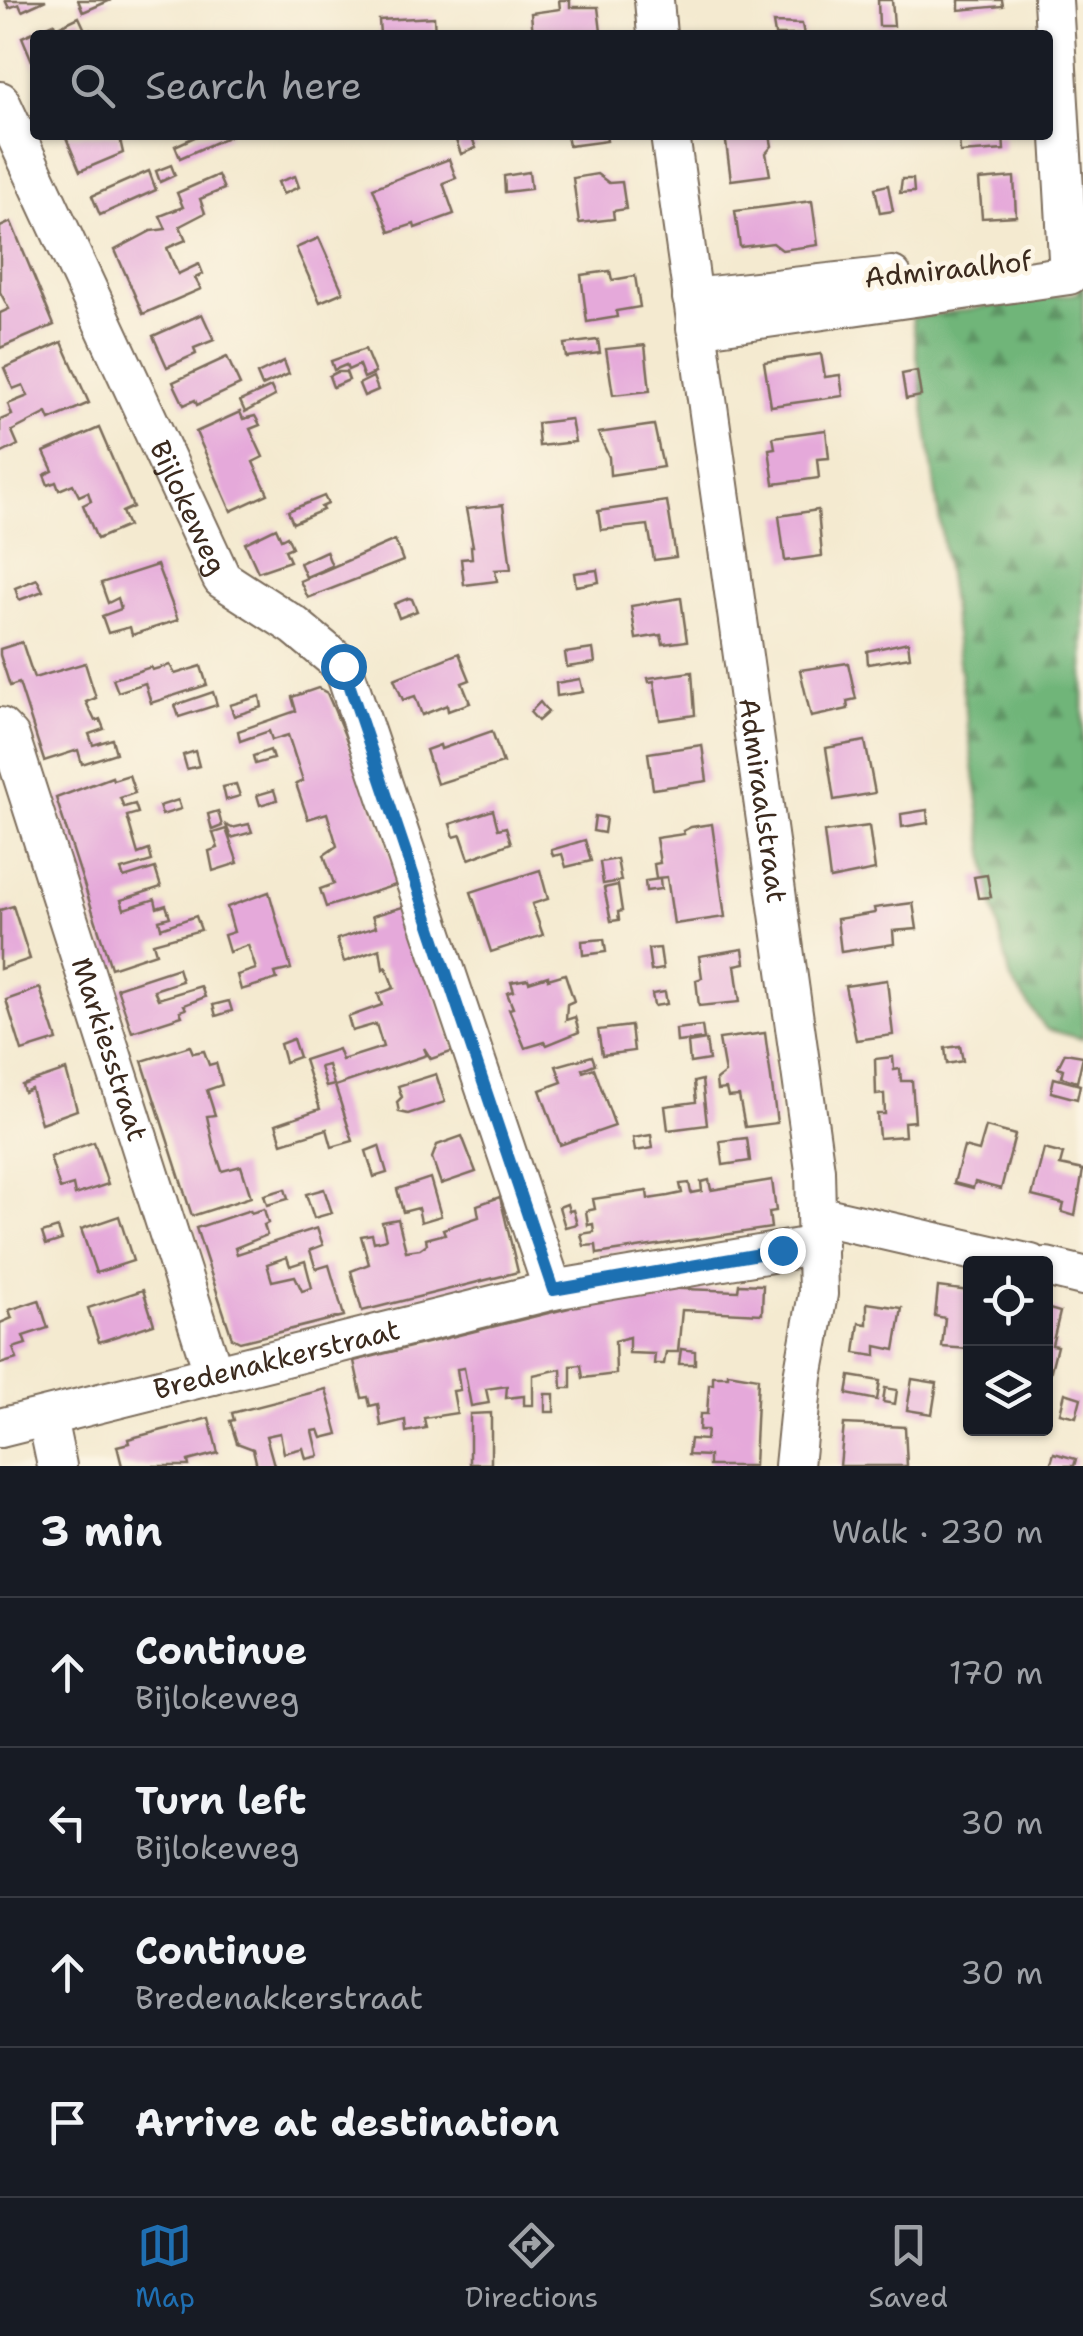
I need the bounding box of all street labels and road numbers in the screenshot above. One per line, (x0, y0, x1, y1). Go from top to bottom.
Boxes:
street label: Admiraalhof (863, 241, 1034, 297)
street label: Bijlokeweg (141, 434, 236, 581)
street label: Admiraalstraat (730, 695, 796, 906)
street label: Markiesstraat (63, 953, 157, 1146)
street label: Bredenakkerstraat (149, 1310, 404, 1408)

